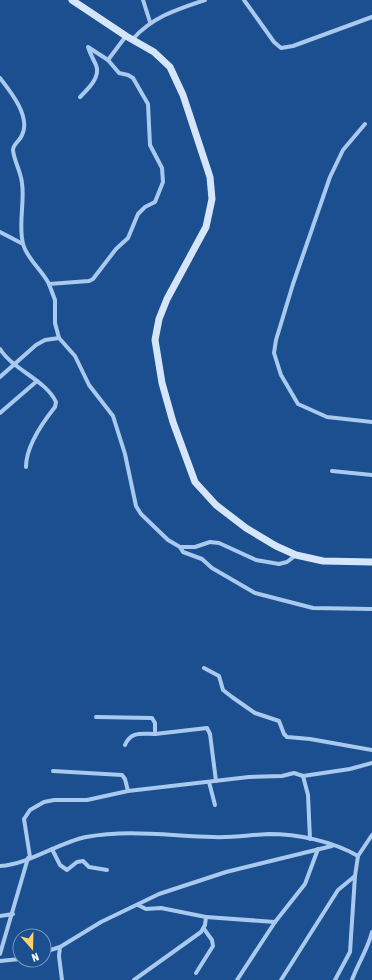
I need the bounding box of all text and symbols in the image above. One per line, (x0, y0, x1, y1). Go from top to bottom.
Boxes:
north arrow (12, 928, 52, 968)
text: N (30, 951, 41, 964)

